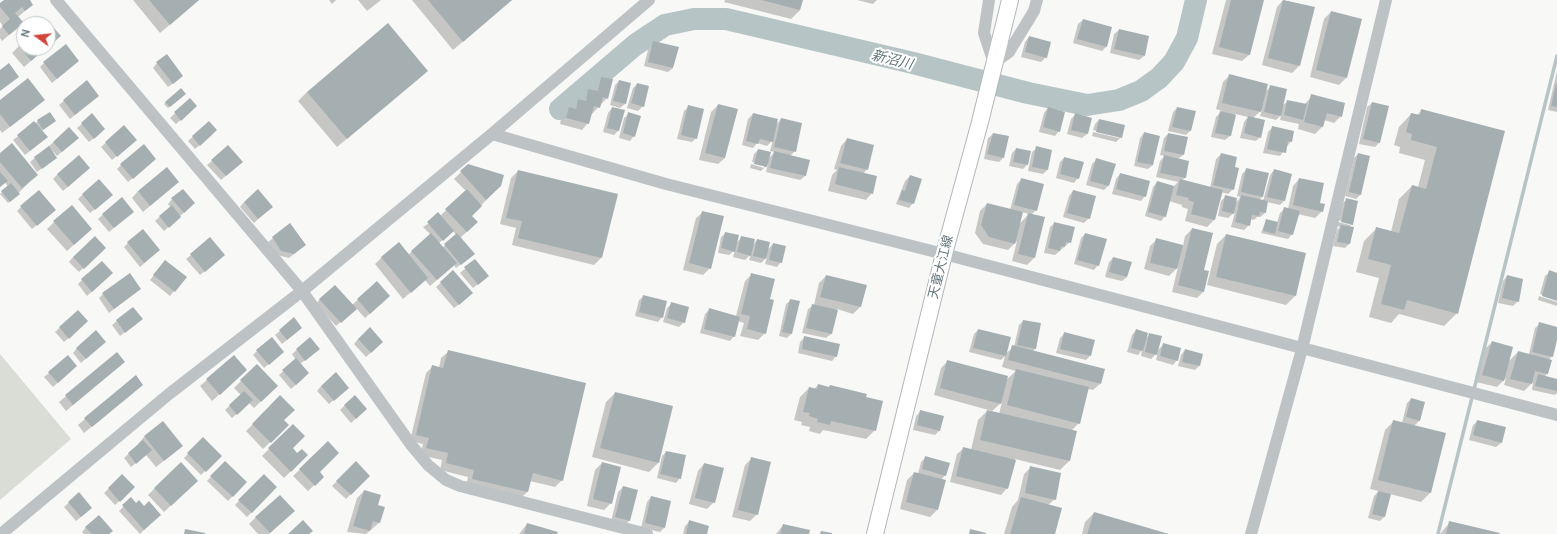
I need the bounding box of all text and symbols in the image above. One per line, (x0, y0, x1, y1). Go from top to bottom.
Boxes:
north arrow (16, 16, 56, 56)
text: N (18, 28, 33, 39)
water label: 新沼川 (870, 47, 914, 73)
street label: 天童大江線 (926, 234, 956, 300)

